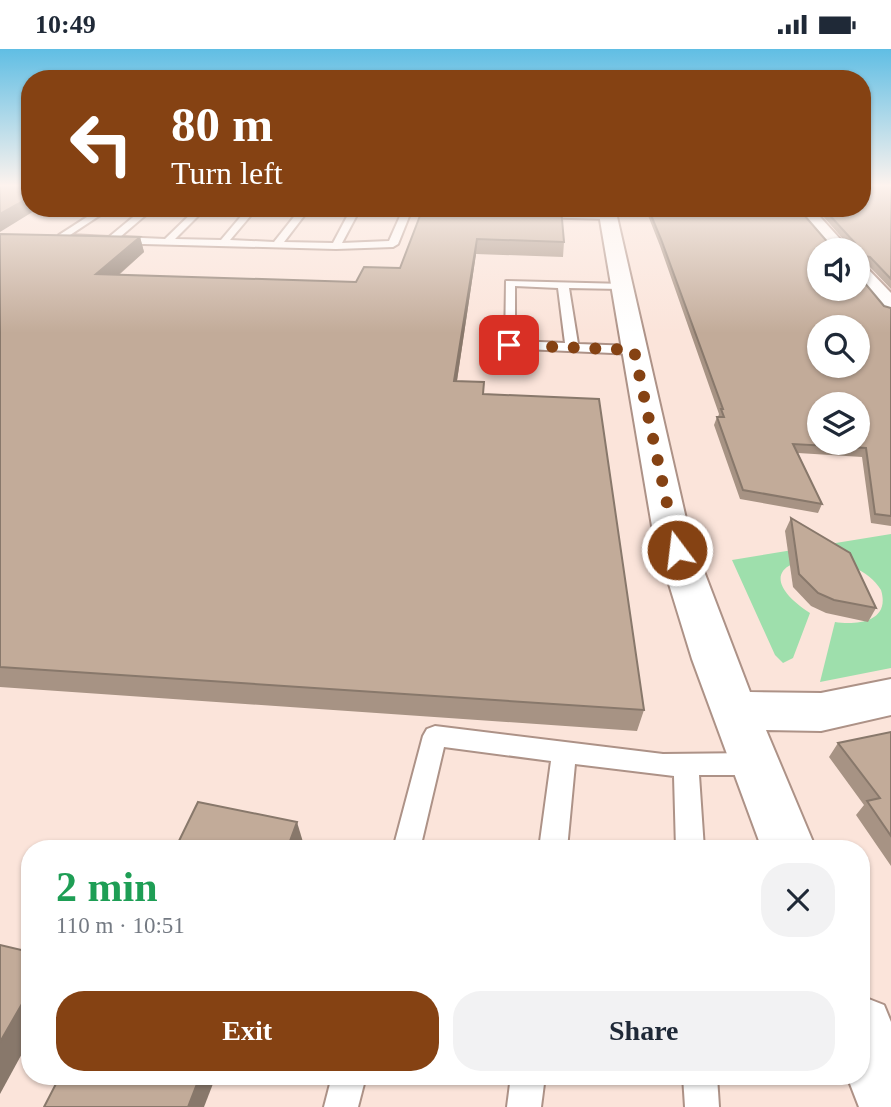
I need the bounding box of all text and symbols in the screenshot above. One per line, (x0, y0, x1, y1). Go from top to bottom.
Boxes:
text: 10:49 (35, 10, 96, 39)
text: 80 m (171, 97, 273, 152)
icon: left (56, 98, 147, 189)
text: Turn left (171, 155, 283, 191)
map controls (807, 238, 870, 455)
button: sound (807, 238, 870, 301)
pin (479, 315, 539, 375)
button: search (807, 315, 870, 378)
icon: arrive (490, 326, 528, 364)
button: layers (807, 392, 870, 455)
position arrow (640, 513, 714, 587)
button: close (761, 863, 835, 937)
text: 2 min (56, 864, 158, 910)
text: 110 m · 10:51 (56, 913, 185, 938)
button: Exit (56, 991, 439, 1071)
button: Share (453, 991, 835, 1071)

